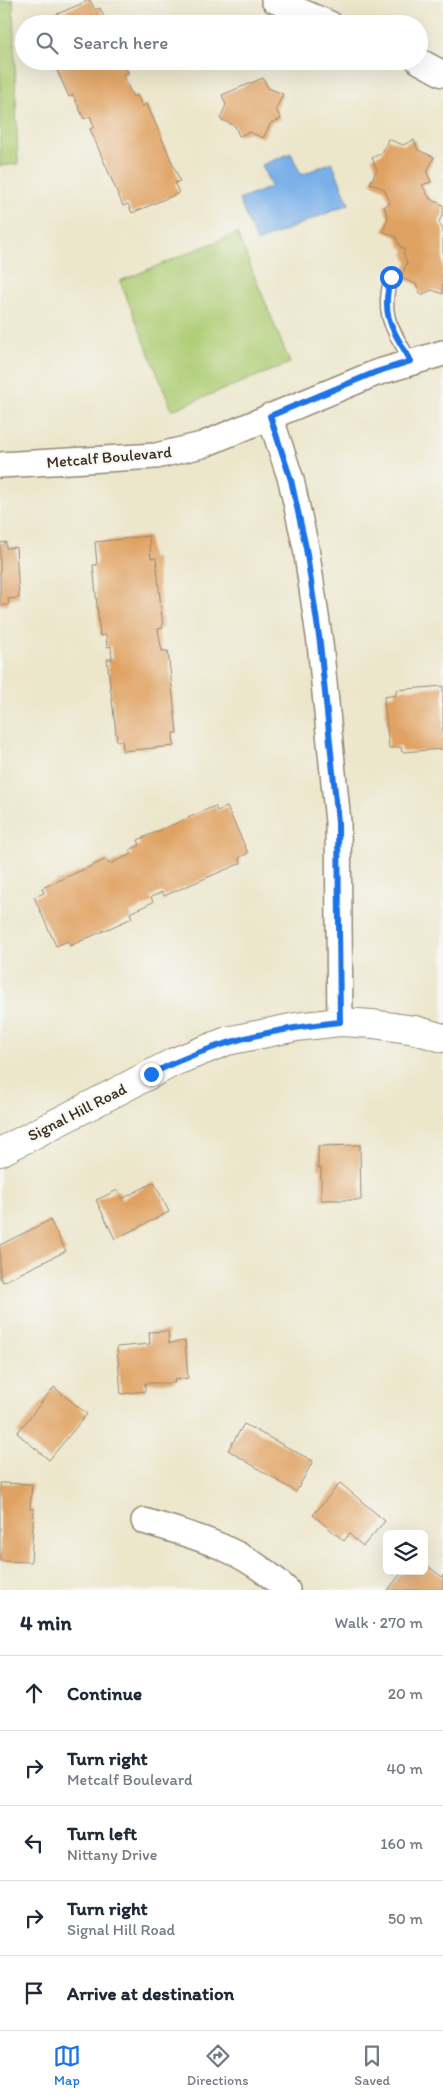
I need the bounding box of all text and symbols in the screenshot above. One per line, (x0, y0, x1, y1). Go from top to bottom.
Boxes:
search box (15, 15, 428, 70)
icon: search (33, 29, 61, 57)
text: Search here (73, 31, 168, 54)
route start (380, 266, 403, 289)
street label: Metcalf Boulevard (46, 442, 173, 472)
route end (140, 1063, 163, 1086)
street label: Signal Hill Road (24, 1079, 130, 1145)
map controls (383, 1530, 428, 1575)
button: layers (383, 1530, 428, 1575)
text: 4 min (20, 1610, 72, 1635)
text: Walk · 270 m (335, 1613, 423, 1632)
icon: ahead (20, 1679, 48, 1707)
text: Continue (67, 1682, 142, 1705)
text: 20 m (388, 1684, 423, 1703)
text: Turn right (67, 1747, 148, 1770)
icon: right (20, 1754, 48, 1782)
text: 40 m (386, 1759, 423, 1778)
text: Metcalf Boulevard (67, 1770, 193, 1789)
text: Turn left (67, 1822, 137, 1845)
icon: left (20, 1829, 48, 1857)
text: 160 m (380, 1834, 423, 1853)
text: Nittany Drive (67, 1845, 157, 1864)
text: Turn right (67, 1897, 148, 1920)
icon: right (20, 1904, 48, 1932)
text: 50 m (388, 1909, 423, 1928)
text: Signal Hill Road (67, 1920, 175, 1939)
icon: arrive (20, 1979, 48, 2007)
text: Arrive at destination (67, 1982, 234, 2005)
tab: Map (53, 2042, 81, 2089)
tab: Directions (187, 2042, 248, 2089)
tab: Saved (354, 2042, 390, 2089)

